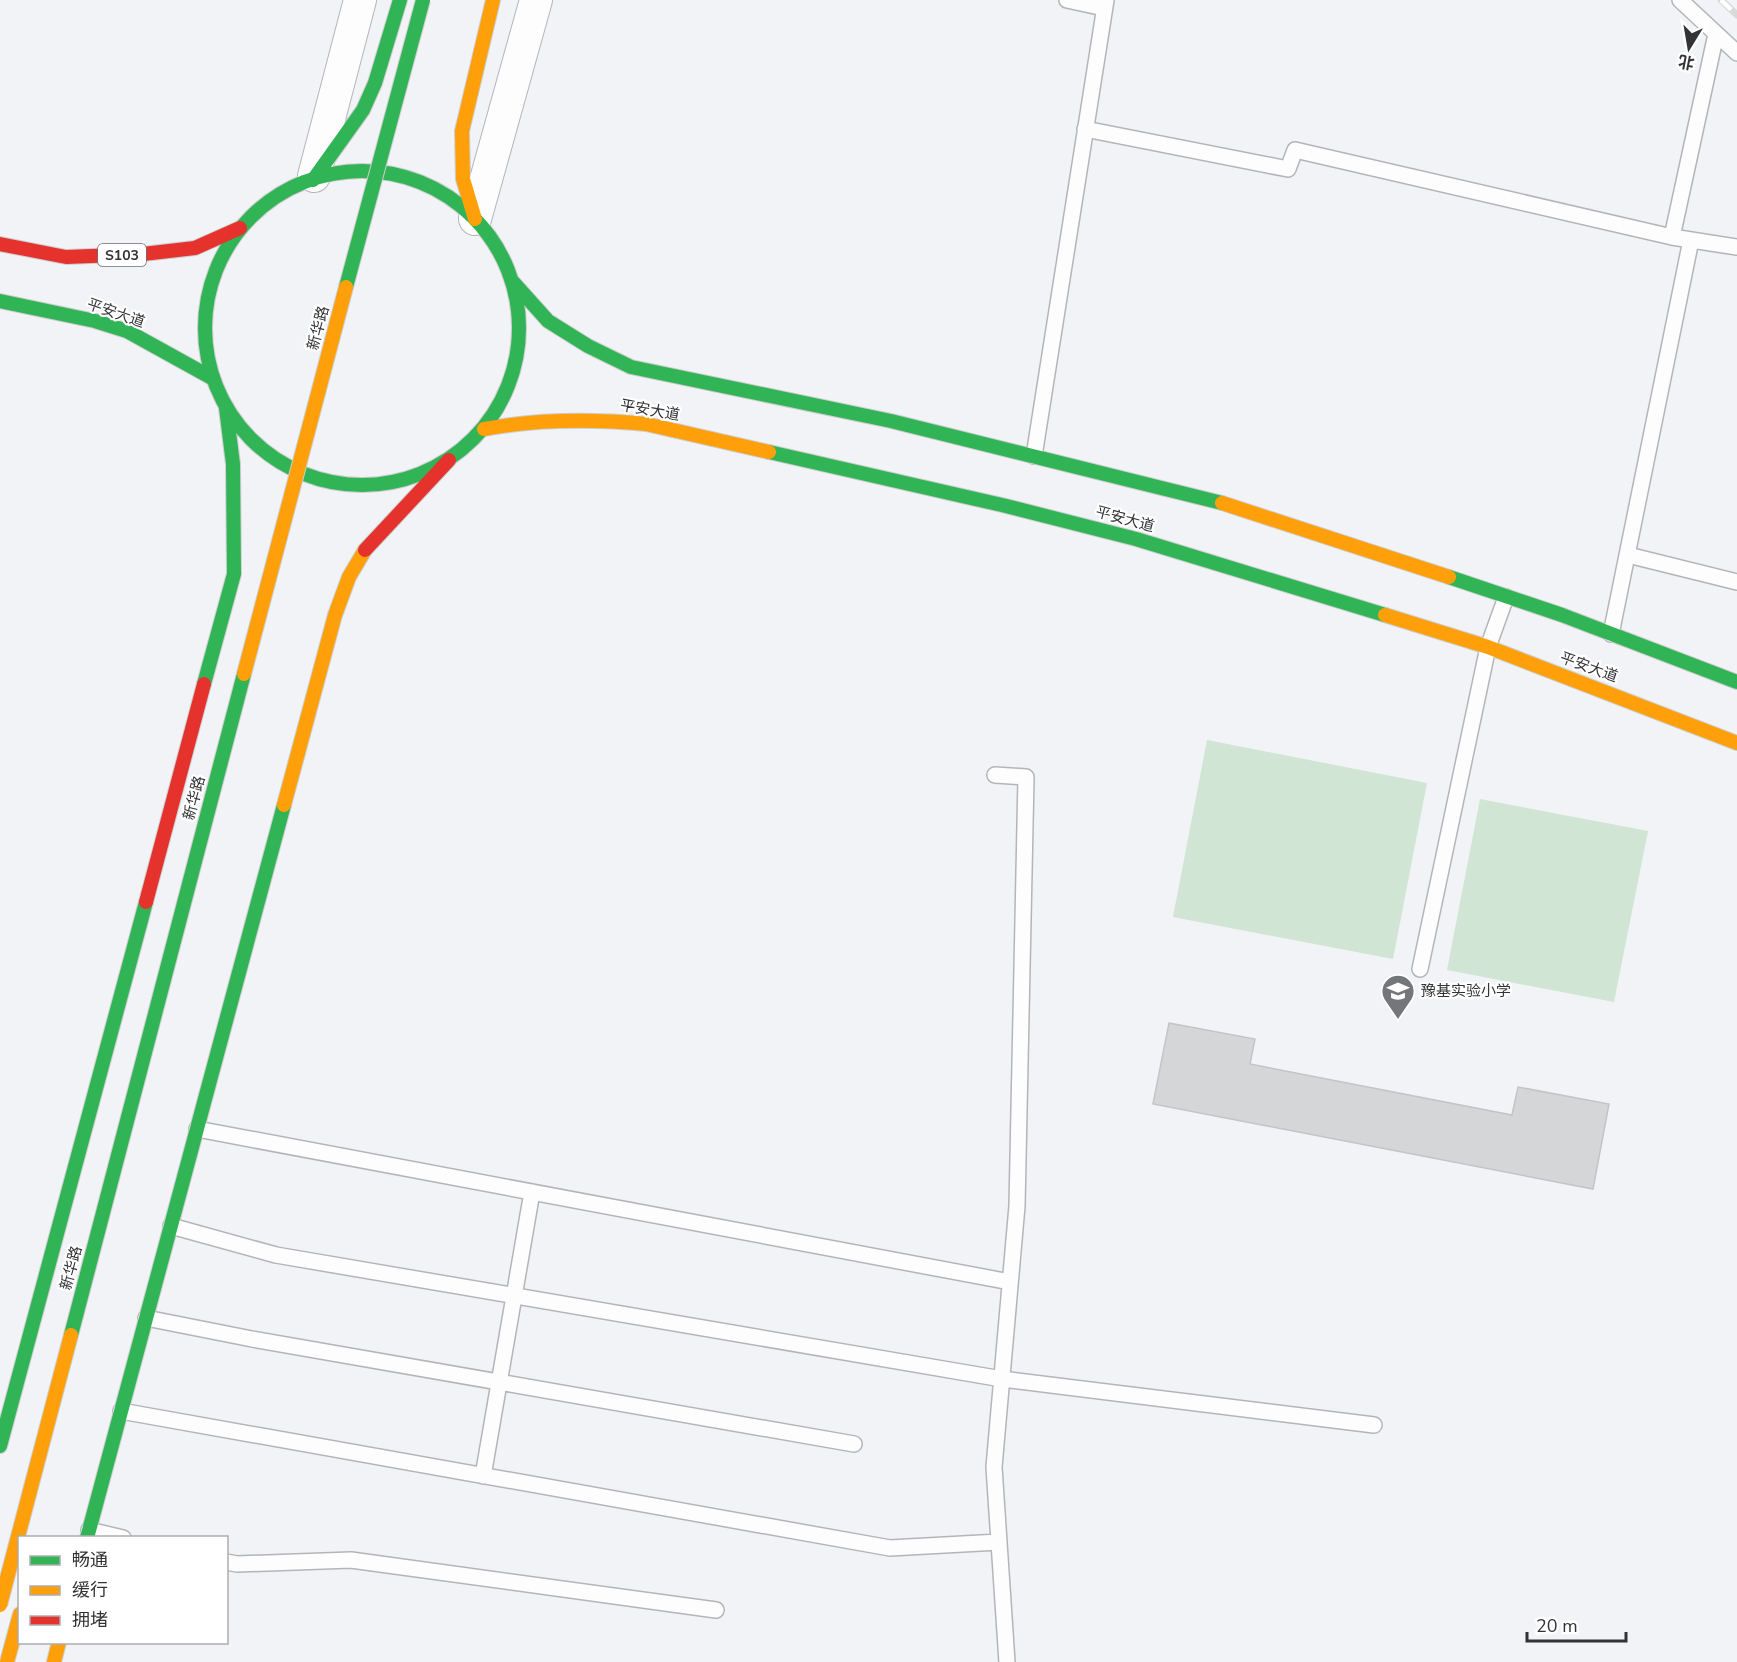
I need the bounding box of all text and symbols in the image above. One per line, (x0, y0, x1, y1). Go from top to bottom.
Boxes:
north arrow (1659, 18, 1719, 78)
text: 北 (1676, 49, 1696, 74)
road number: S103 (98, 244, 146, 266)
street label: 平安大道 (84, 294, 148, 332)
street label: 新华路 (303, 304, 333, 352)
street label: 平安大道 (619, 395, 681, 425)
street label: 平安大道 (1093, 502, 1157, 536)
street label: 平安大道 (1557, 647, 1621, 687)
street label: 新华路 (179, 774, 209, 822)
school or university icon: 豫基实验小学 (1380, 973, 1416, 1020)
place label: 豫基实验小学 (1421, 981, 1511, 1001)
street label: 新华路 (56, 1244, 86, 1292)
legend (18, 1536, 228, 1644)
text: 畅通 (72, 1548, 108, 1572)
text: 缓行 (72, 1578, 108, 1602)
scale bar (1527, 1605, 1626, 1643)
text: 拥堵 (72, 1608, 108, 1632)
text: 20 m (1536, 1614, 1578, 1638)

